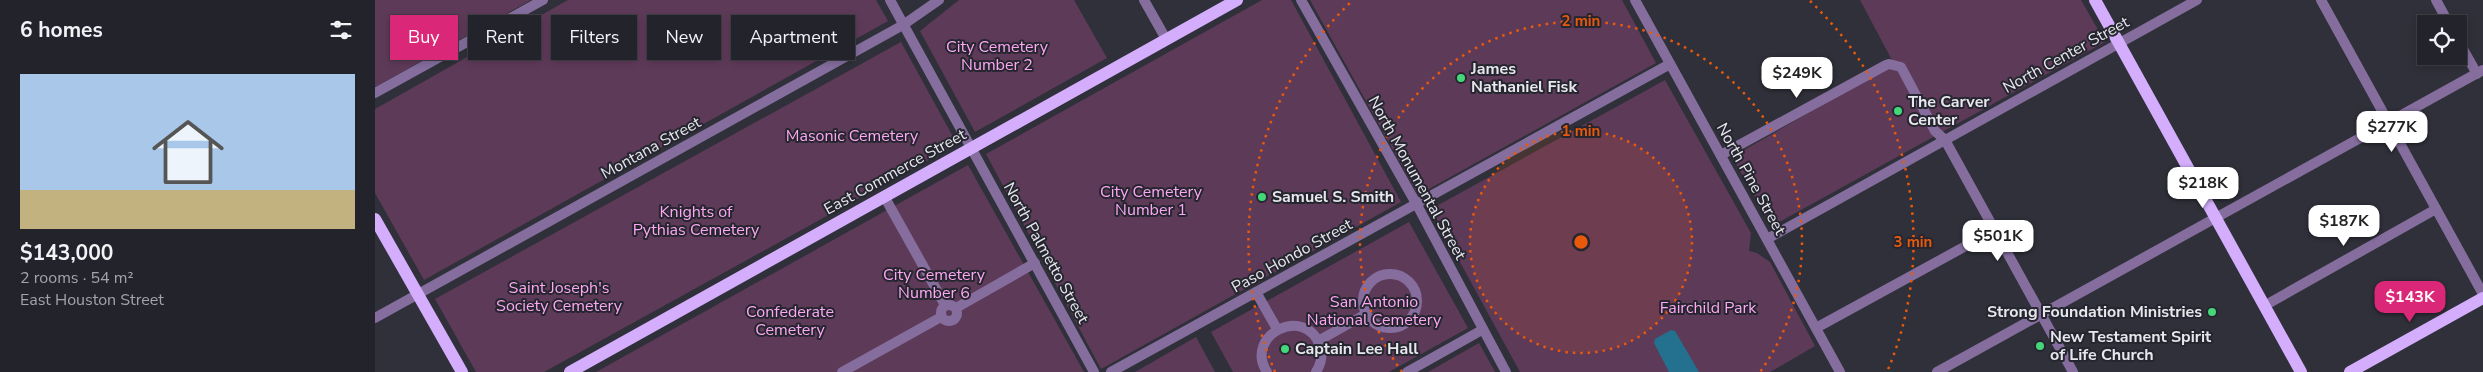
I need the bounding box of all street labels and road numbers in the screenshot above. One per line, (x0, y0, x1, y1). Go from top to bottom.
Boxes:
street label: North Center Street (1999, 11, 2133, 99)
street label: North Monumental Street (1363, 92, 1471, 264)
street label: Montana Street (597, 111, 705, 185)
street label: North Pine Street (1711, 119, 1791, 239)
street label: East Commerce Street (820, 124, 970, 220)
street label: North Palmetto Street (998, 178, 1094, 328)
street label: Paso Hondo Street (1228, 213, 1357, 298)

